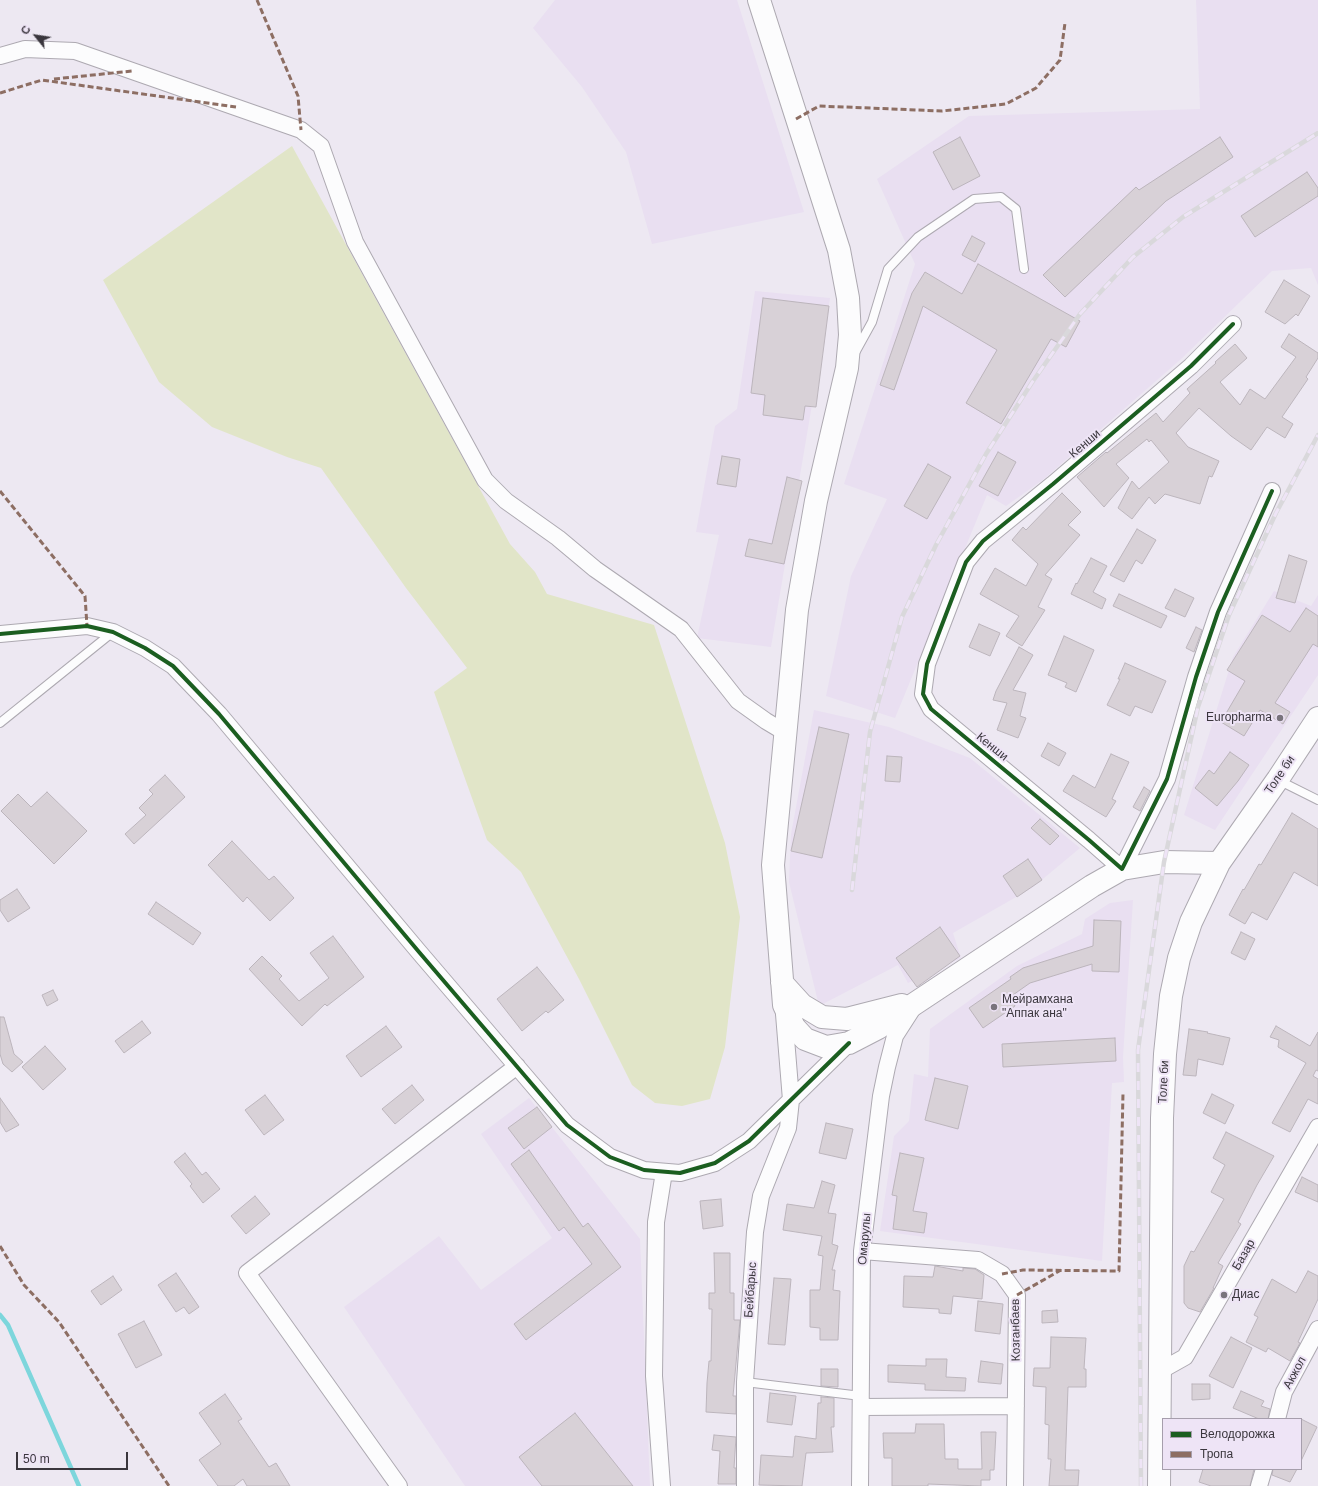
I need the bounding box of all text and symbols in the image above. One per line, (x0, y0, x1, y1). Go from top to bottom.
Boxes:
north arrow (16, 16, 56, 56)
text: С (18, 24, 33, 36)
street label: Кенши (1066, 427, 1104, 461)
place label: Europharma (1206, 711, 1272, 725)
marker: Europharma (1275, 713, 1285, 723)
street label: Кенши (973, 730, 1011, 764)
street label: Толе би (1262, 753, 1298, 797)
place label: Мейрамхана "Аппак ана" (1002, 993, 1073, 1021)
marker: Мейрамхана "Аппак ана" (989, 1002, 999, 1012)
street label: Толе би (1156, 1060, 1172, 1104)
street label: Омарулы (856, 1212, 874, 1266)
street label: Базар (1229, 1237, 1259, 1273)
street label: Бейбарыс (742, 1262, 760, 1318)
place label: Диас (1232, 1288, 1260, 1302)
marker: Диас (1219, 1290, 1229, 1300)
street label: Козганбаев (1008, 1298, 1024, 1362)
street label: Акжол (1280, 1354, 1310, 1392)
legend (1162, 1418, 1302, 1470)
text: Велодорожка (1200, 1427, 1275, 1441)
scale bar (18, 1444, 130, 1470)
text: Тропа (1200, 1447, 1233, 1461)
text: 50 m (23, 1452, 50, 1466)

